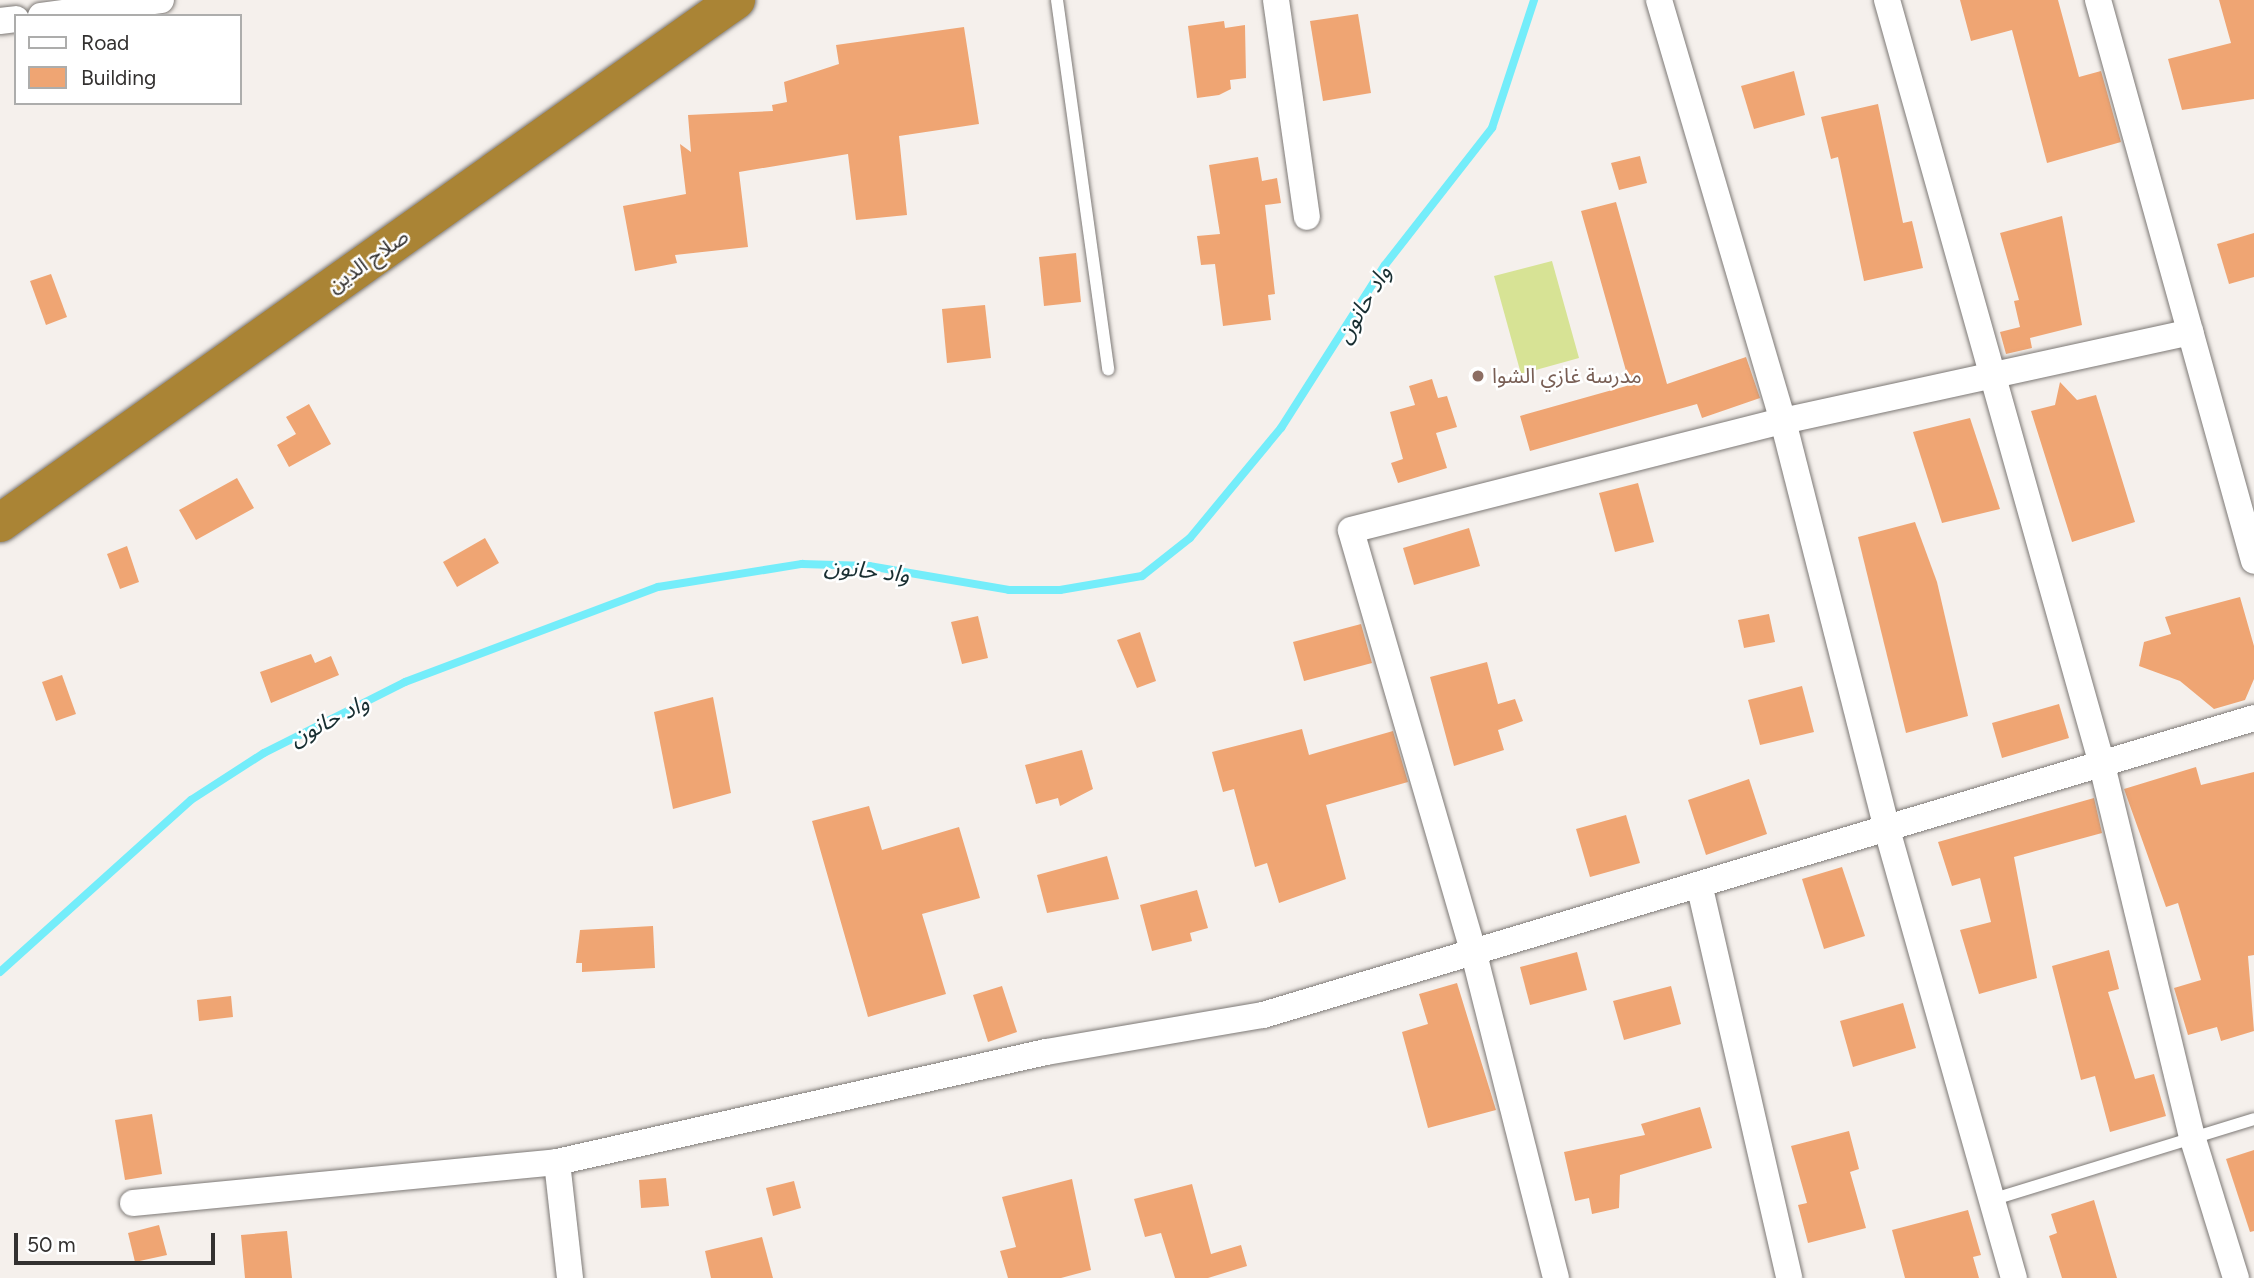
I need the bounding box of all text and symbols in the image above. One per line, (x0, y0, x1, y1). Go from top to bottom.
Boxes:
legend (14, 14, 242, 105)
text: Road (81, 30, 129, 55)
text: Building (81, 65, 156, 90)
street label: صلاح الدين (323, 224, 413, 298)
water label: واد حانون (1329, 260, 1397, 348)
place label: مدرسة غازي الشوا (1492, 363, 1642, 389)
marker: مدرسة غازي الشوا (1470, 368, 1486, 384)
water label: واد حانون (823, 552, 911, 588)
water label: واد حانون (285, 688, 373, 752)
scale bar (18, 1218, 219, 1262)
text: 50 m (27, 1232, 76, 1257)

